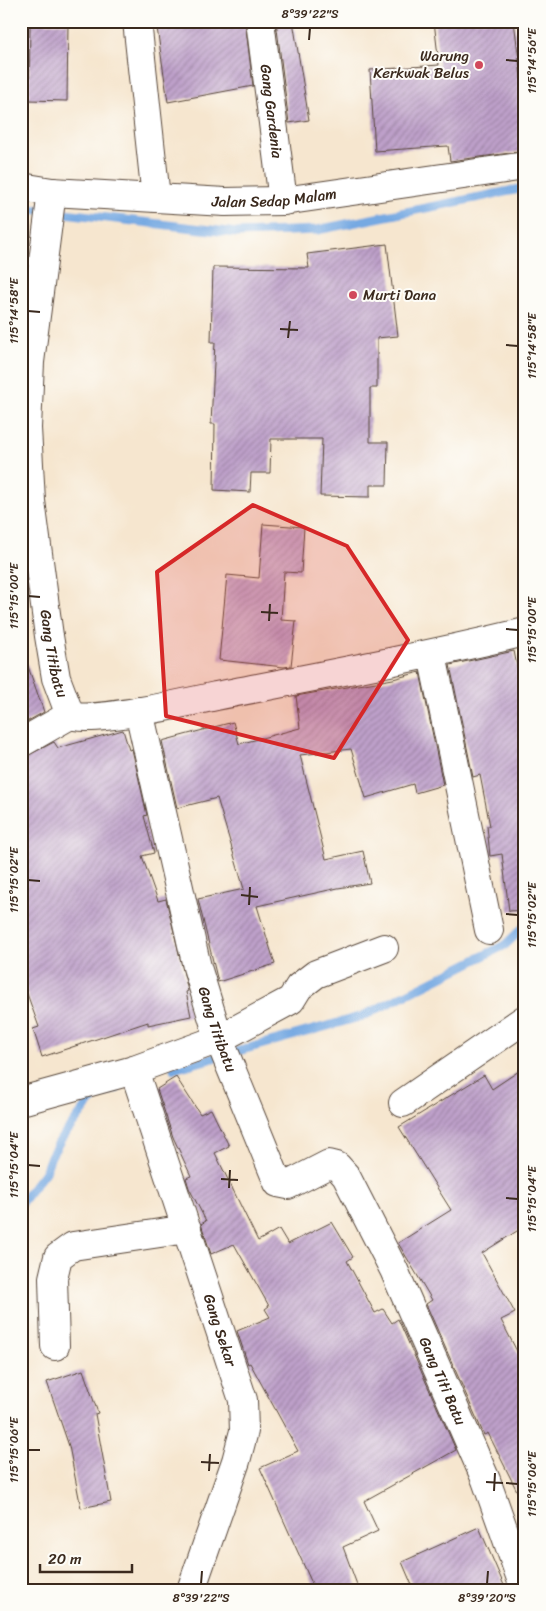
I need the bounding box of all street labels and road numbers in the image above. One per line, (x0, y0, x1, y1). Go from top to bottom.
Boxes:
street label: Gang Gardenia (253, 63, 290, 160)
street label: Jalan Sedap Malam (210, 180, 338, 215)
street label: Gang Titibatu (33, 608, 75, 702)
street label: Gang Titibatu (191, 983, 244, 1076)
street label: Gang Sekar (196, 1290, 244, 1371)
street label: Gang Titi Batu (412, 1332, 473, 1429)

